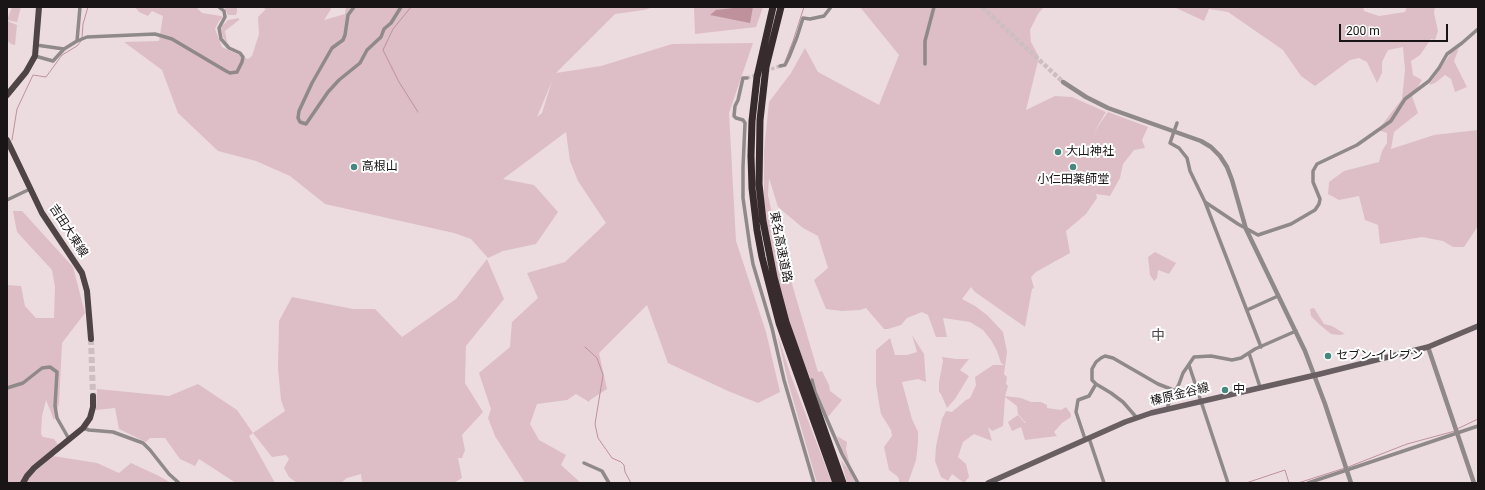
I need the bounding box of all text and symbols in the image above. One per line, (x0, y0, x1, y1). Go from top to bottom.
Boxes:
scale bar (1341, 16, 1450, 42)
text: 200 m (1346, 24, 1380, 38)
place label: 大山神社 (1066, 145, 1114, 159)
marker: 大山神社 (1053, 147, 1063, 157)
place label: 高根山 (362, 160, 398, 174)
marker: 高根山 (349, 162, 359, 172)
marker: 小仁田薬師堂 (1068, 162, 1078, 172)
place label: 小仁田薬師堂 (1037, 173, 1109, 187)
street label: 吉田大東線 (46, 202, 90, 260)
street label: 東名高速道路 (766, 210, 794, 284)
district label: 中 (1151, 328, 1165, 344)
place label: セブン-イレブン (1336, 349, 1423, 363)
marker: セブン-イレブン (1323, 351, 1333, 361)
street label: 榛原金谷線 (1149, 381, 1211, 409)
place label: 中 (1233, 383, 1245, 397)
marker: 中 (1220, 385, 1230, 395)

